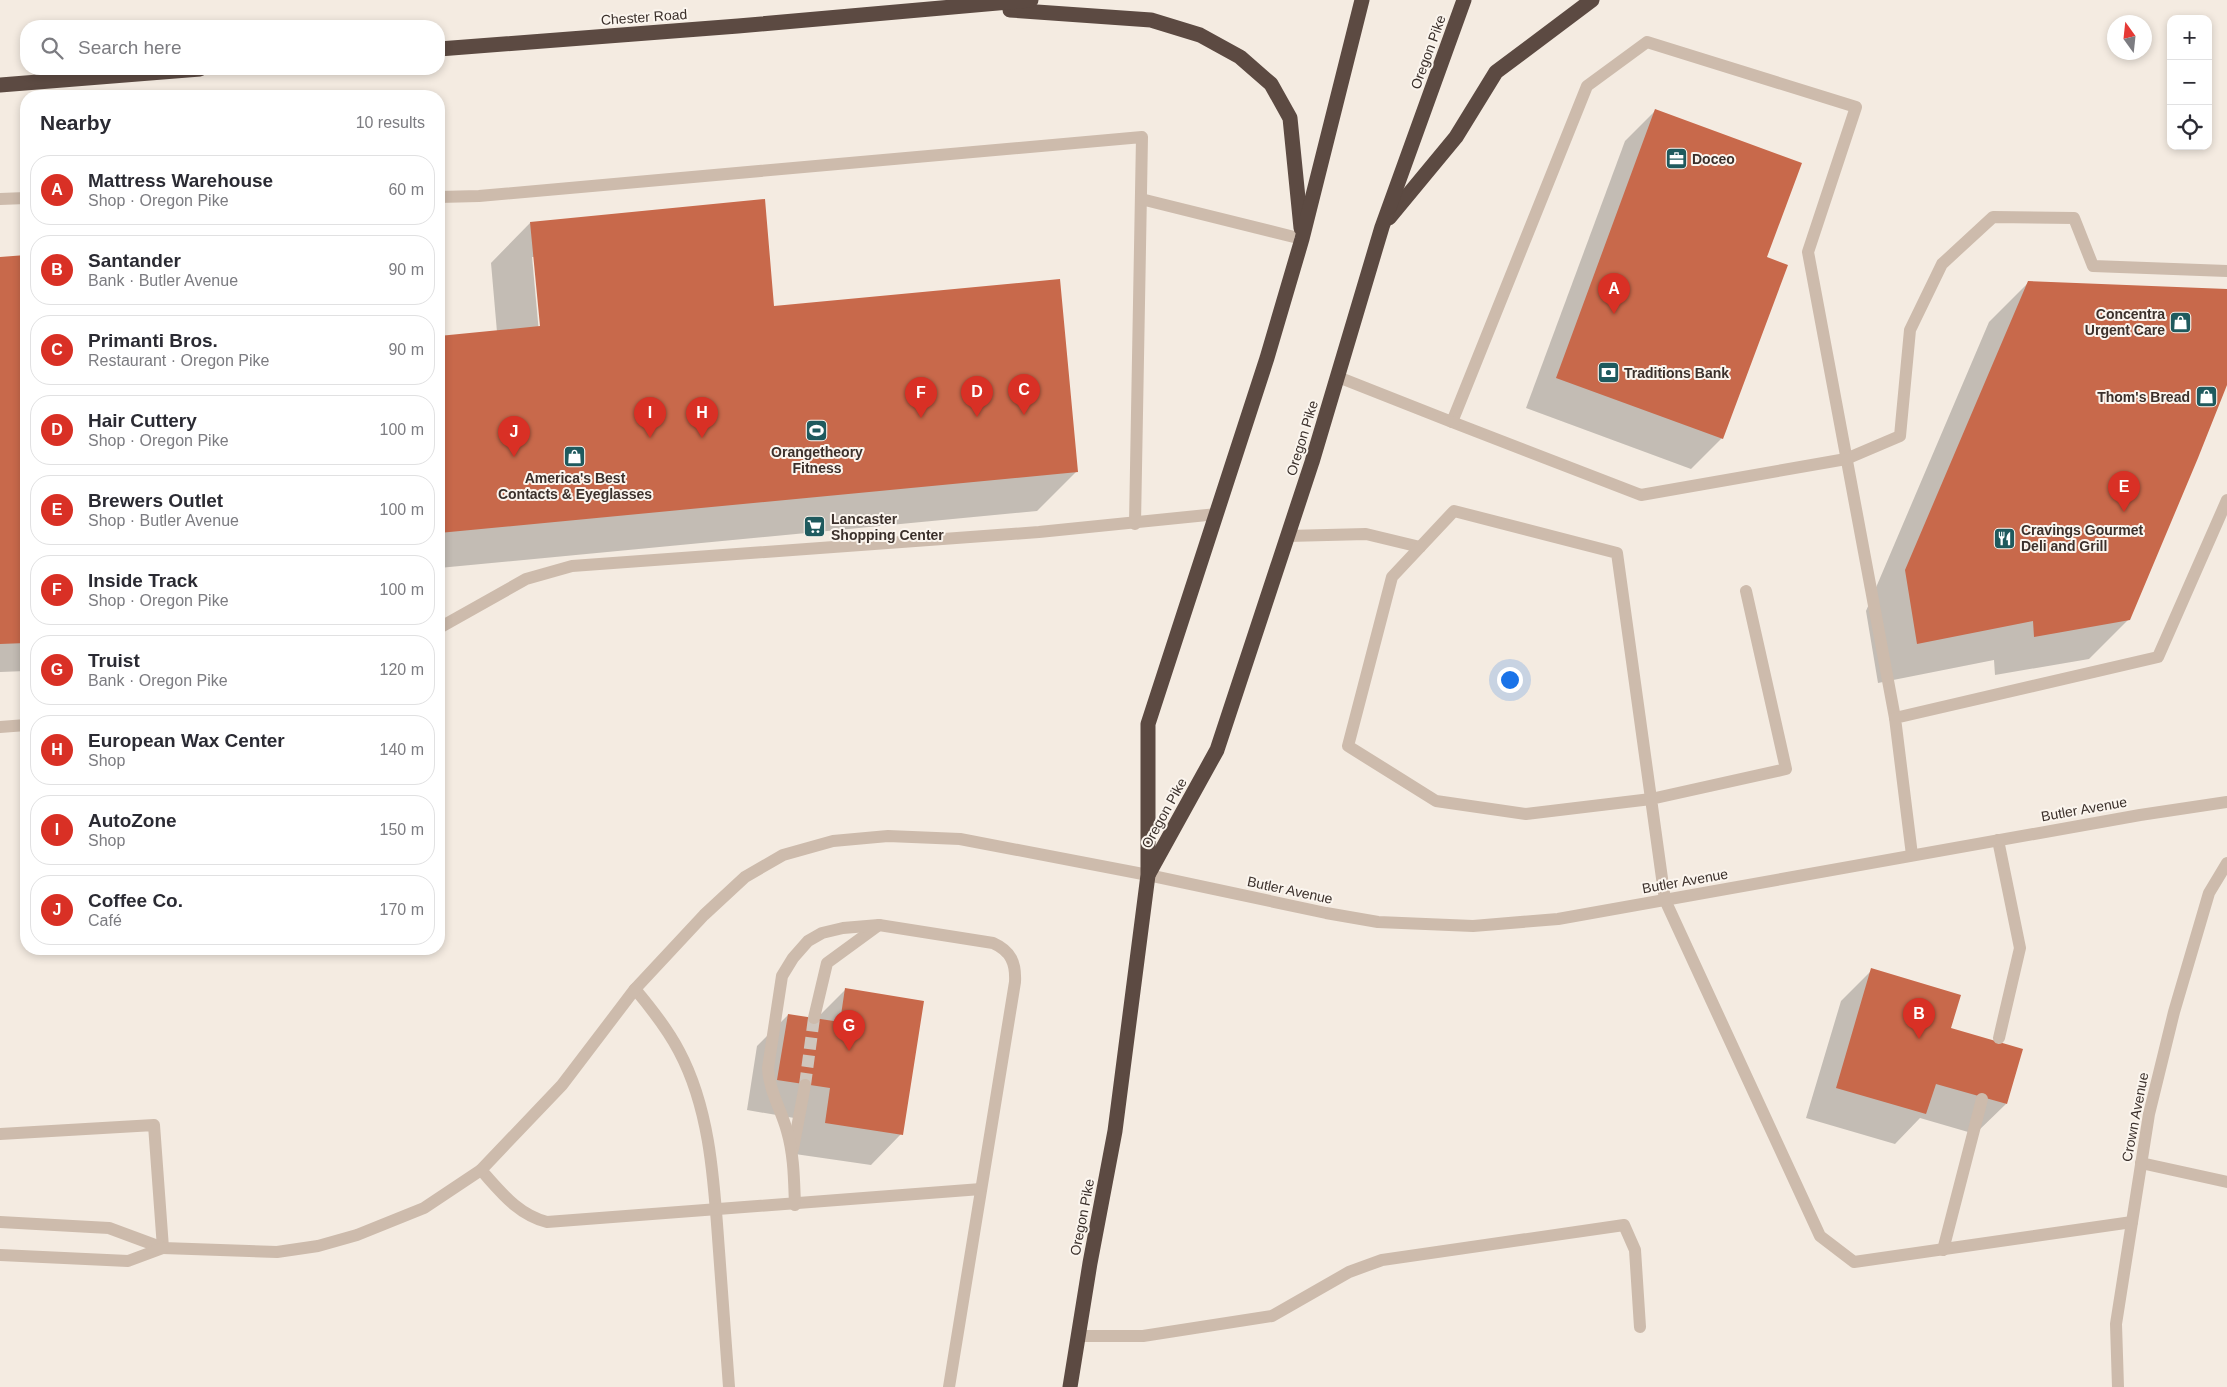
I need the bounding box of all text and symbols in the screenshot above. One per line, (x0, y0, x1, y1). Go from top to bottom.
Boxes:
street label: Chester Road (600, 6, 688, 28)
street label: Oregon Pike (1407, 13, 1449, 91)
north arrow (2107, 15, 2152, 60)
map controls (2167, 15, 2212, 150)
button: + (2167, 15, 2212, 60)
search box (20, 20, 445, 75)
icon: search (38, 34, 66, 62)
text: Search here (78, 37, 182, 58)
button: − (2167, 60, 2212, 105)
button: locate (2167, 105, 2212, 150)
text: Nearby (40, 111, 111, 134)
text: 10 results (356, 114, 425, 131)
office icon: Doceo (1664, 147, 1688, 171)
place label: Doceo (1692, 151, 1735, 167)
text: Mattress Warehouse (88, 170, 273, 191)
text: A (51, 181, 63, 198)
text: 60 m (388, 181, 424, 198)
text: Shop · Oregon Pike (88, 192, 229, 209)
text: Santander (88, 250, 181, 271)
text: B (51, 261, 63, 278)
text: 90 m (388, 261, 424, 278)
text: Bank · Butler Avenue (88, 272, 238, 289)
pin: A (1598, 273, 1630, 314)
place label: Concentra Urgent Care (2085, 306, 2165, 338)
shop icon: Concentra Urgent Care (2169, 310, 2193, 334)
text: Primanti Bros. (88, 330, 218, 351)
text: C (51, 341, 63, 358)
text: 90 m (388, 341, 424, 358)
text: Restaurant · Oregon Pike (88, 352, 269, 369)
bank icon: Traditions Bank (1596, 361, 1620, 385)
place label: Traditions Bank (1624, 365, 1729, 381)
pin: C (1008, 374, 1040, 415)
pin: D (961, 376, 993, 417)
pin: F (905, 377, 937, 418)
shop icon: Thom's Bread (2194, 385, 2218, 409)
place label: Thom's Bread (2097, 389, 2190, 405)
pin: I (634, 397, 666, 438)
pin: H (686, 397, 718, 438)
street label: Oregon Pike (1283, 398, 1321, 478)
text: Hair Cuttery (88, 410, 197, 431)
pin: J (498, 416, 530, 457)
sports icon: Orangetheory Fitness (805, 418, 829, 442)
text: D (51, 421, 63, 438)
text: 100 m (380, 421, 424, 438)
text: Shop · Oregon Pike (88, 432, 229, 449)
shop icon: America's Best Contacts & Eyeglasses (563, 444, 587, 468)
place label: Orangetheory Fitness (771, 444, 863, 476)
place label: America's Best Contacts & Eyeglasses (498, 470, 652, 502)
pin: E (2108, 471, 2140, 512)
text: Brewers Outlet (88, 490, 223, 511)
text: E (52, 501, 62, 518)
text: 100 m (380, 501, 424, 518)
place label: Lancaster Shopping Center (831, 511, 944, 543)
text: Shop · Butler Avenue (88, 512, 239, 529)
supermarket icon: Lancaster Shopping Center (803, 515, 827, 539)
place label: Cravings Gourmet Deli and Grill (2021, 522, 2143, 554)
restaurant icon: Cravings Gourmet Deli and Grill (1993, 526, 2017, 550)
text: Inside Track (88, 570, 198, 591)
text: F (52, 581, 62, 598)
text: 100 m (380, 581, 424, 598)
text: Shop · Oregon Pike (88, 592, 229, 609)
text: Truist (88, 650, 140, 671)
text: G (51, 661, 63, 678)
text: 120 m (380, 661, 424, 678)
your location (1497, 667, 1523, 693)
text: Bank · Oregon Pike (88, 672, 228, 689)
text: European Wax Center (88, 730, 285, 751)
text: H (51, 741, 63, 758)
text: 140 m (380, 741, 424, 758)
text: Shop (88, 752, 125, 769)
street label: Oregon Pike (1138, 775, 1190, 851)
street label: Butler Avenue (2040, 794, 2128, 824)
text: AutoZone (88, 810, 177, 831)
text: I (55, 821, 59, 838)
text: 150 m (380, 821, 424, 838)
text: Shop (88, 832, 125, 849)
street label: Butler Avenue (1641, 866, 1729, 896)
street label: Butler Avenue (1246, 873, 1334, 907)
text: Coffee Co. (88, 890, 183, 911)
text: J (53, 901, 61, 918)
text: 170 m (380, 901, 424, 918)
text: Café (88, 912, 122, 929)
pin: B (1903, 998, 1935, 1039)
pin: G (833, 1010, 865, 1051)
street label: Crown Avenue (2118, 1071, 2152, 1163)
street label: Oregon Pike (1067, 1177, 1097, 1257)

